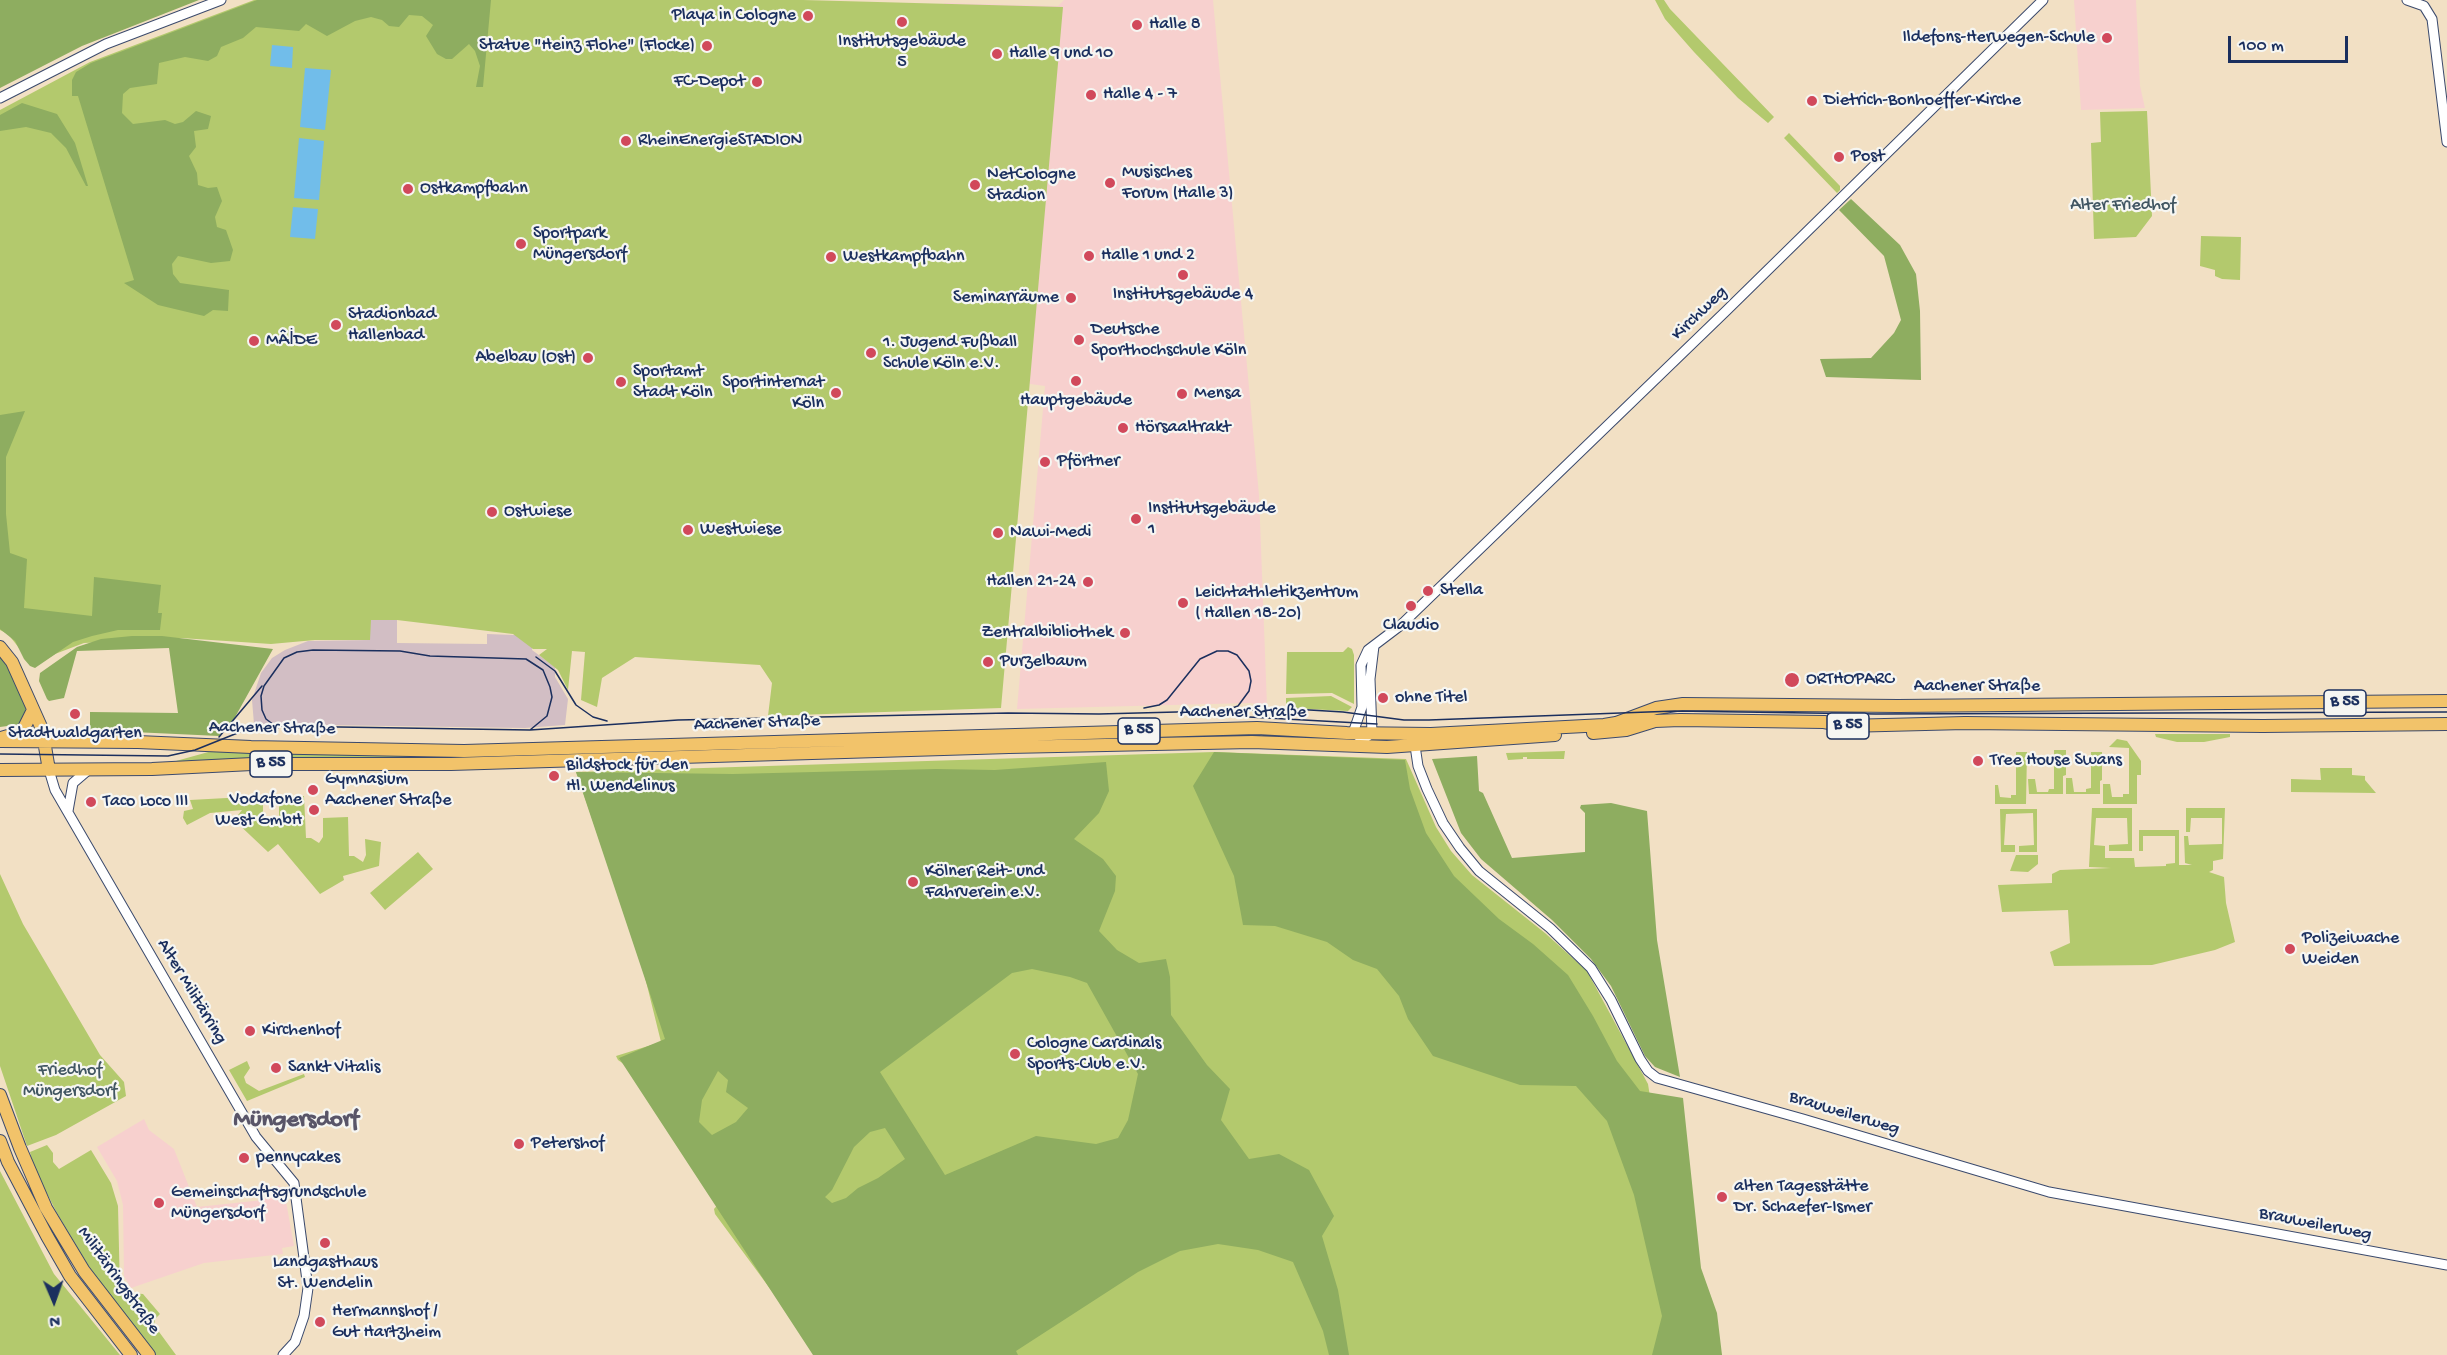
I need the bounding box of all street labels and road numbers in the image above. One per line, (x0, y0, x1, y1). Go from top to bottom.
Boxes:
street label: Kirchweg (1668, 282, 1732, 346)
street label: Aachener Straße (1914, 676, 2040, 698)
road number: B 55 (2324, 690, 2366, 716)
street label: Aachener Straße (1180, 702, 1306, 724)
street label: Aachener Straße (693, 711, 821, 737)
road number: B 55 (1827, 713, 1869, 739)
street label: Aachener Straße (209, 717, 335, 741)
road number: B 55 (1118, 718, 1160, 744)
road number: B 55 (250, 751, 292, 777)
street label: Alter Militärring (151, 935, 231, 1049)
street label: Brauweilerweg (1786, 1087, 1902, 1141)
street label: Brauweilerweg (2257, 1203, 2373, 1247)
street label: Militärringstraße (72, 1223, 164, 1339)

